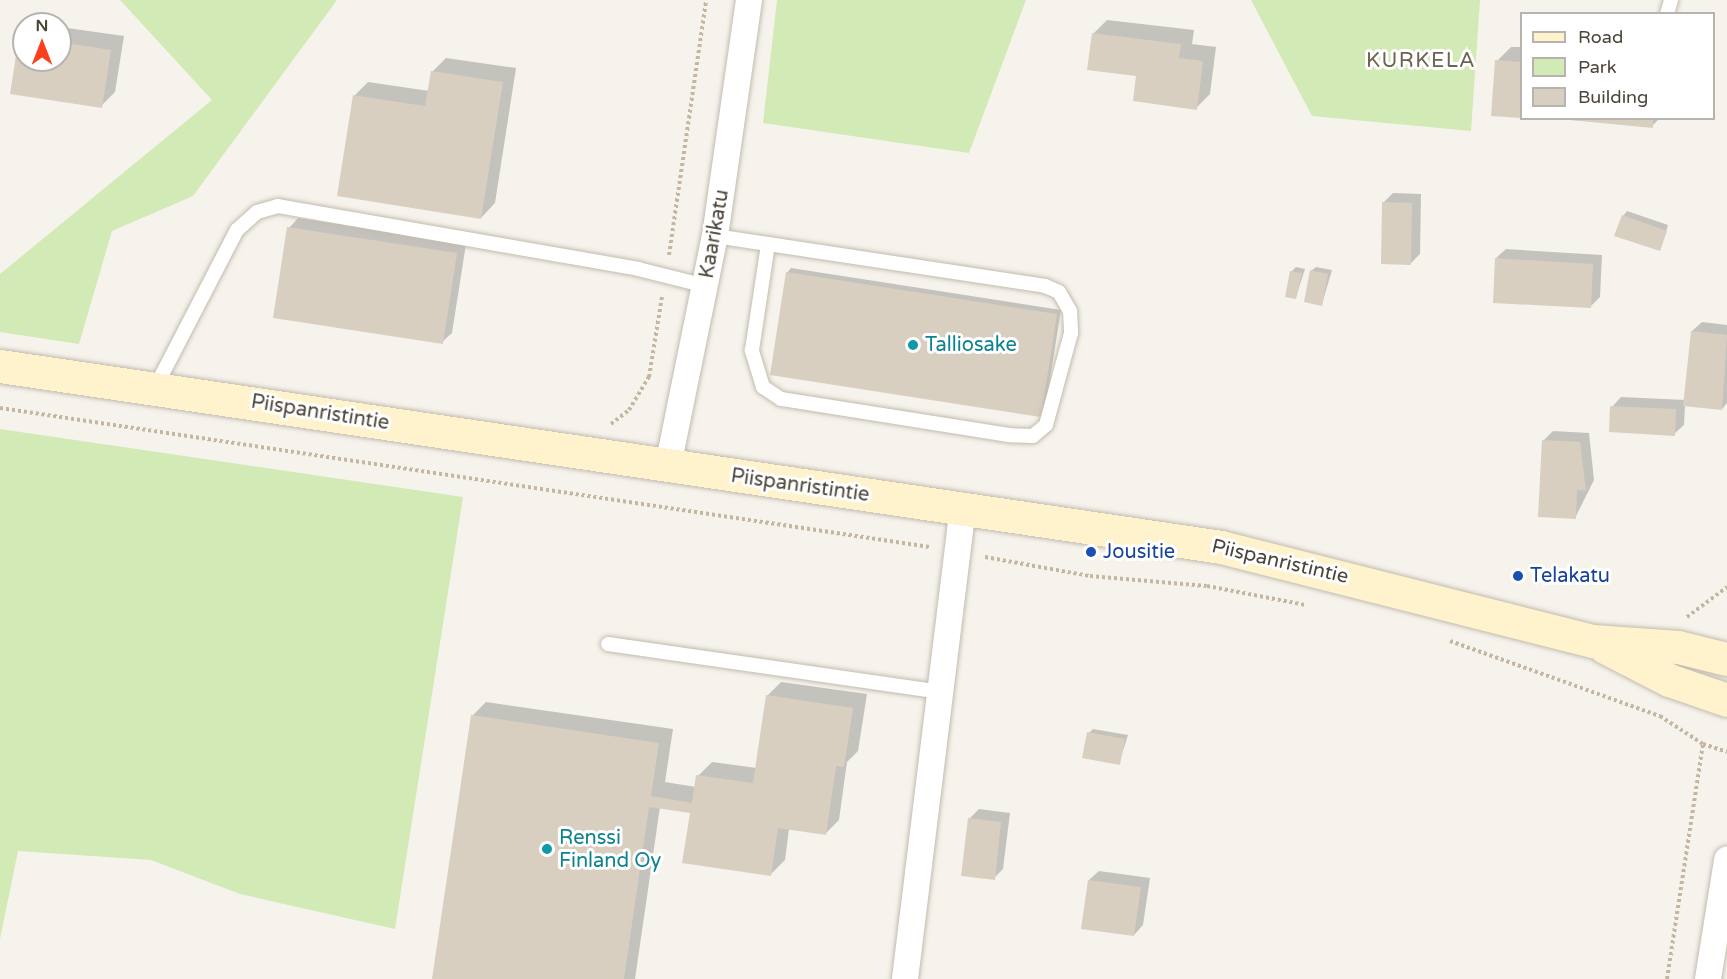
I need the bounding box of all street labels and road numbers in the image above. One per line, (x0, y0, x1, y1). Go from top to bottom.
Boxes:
street label: Kaarikatu (695, 188, 735, 280)
street label: Piispanristintie (249, 390, 391, 436)
street label: Piispanristintie (729, 464, 871, 508)
street label: Piispanristintie (1209, 535, 1351, 589)

